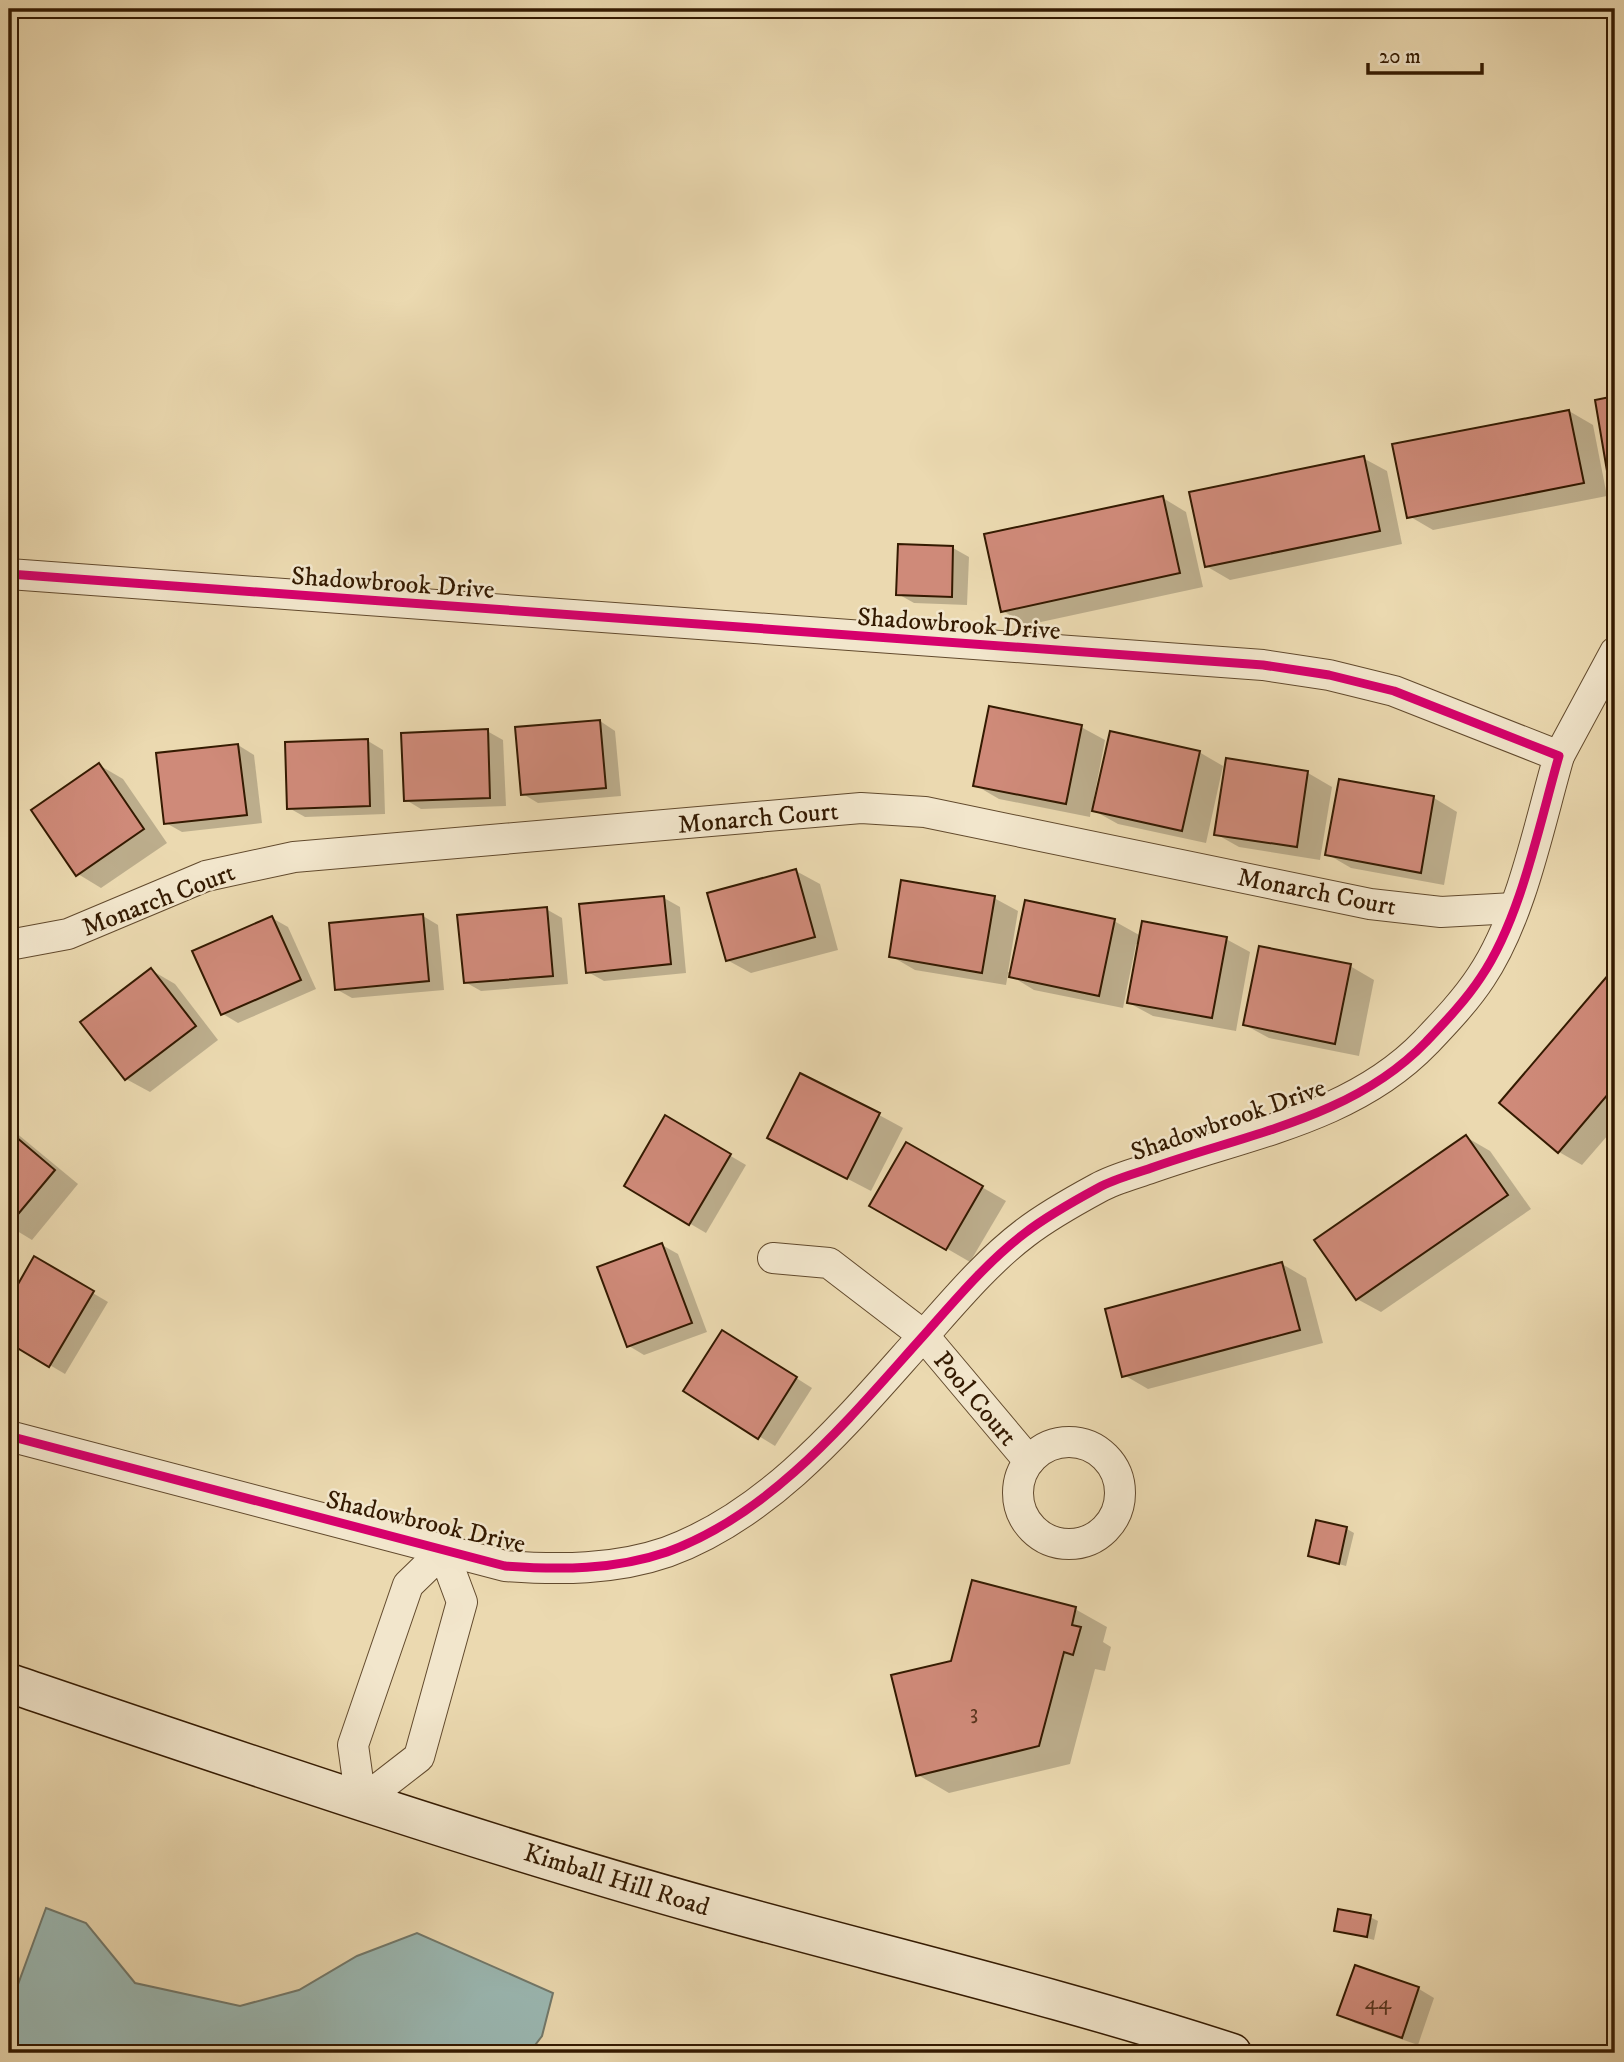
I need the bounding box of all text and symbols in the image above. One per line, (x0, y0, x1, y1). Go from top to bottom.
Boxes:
scale bar (1368, 32, 1482, 76)
text: 20 m (1379, 44, 1421, 70)
street label: Shadowbrook Drive (290, 560, 496, 607)
street label: Shadowbrook Drive (856, 601, 1062, 648)
street label: Monarch Court (676, 795, 840, 842)
street label: Monarch Court (77, 856, 240, 945)
street label: Monarch Court (1234, 861, 1399, 924)
street label: Shadowbrook Drive (1127, 1072, 1330, 1169)
street label: Pool Court (926, 1345, 1024, 1453)
street label: Shadowbrook Drive (323, 1483, 529, 1561)
house number: 3 (970, 1698, 978, 1727)
street label: Kimball Hill Road (520, 1837, 713, 1924)
house number: 44 (1365, 1988, 1392, 2017)

